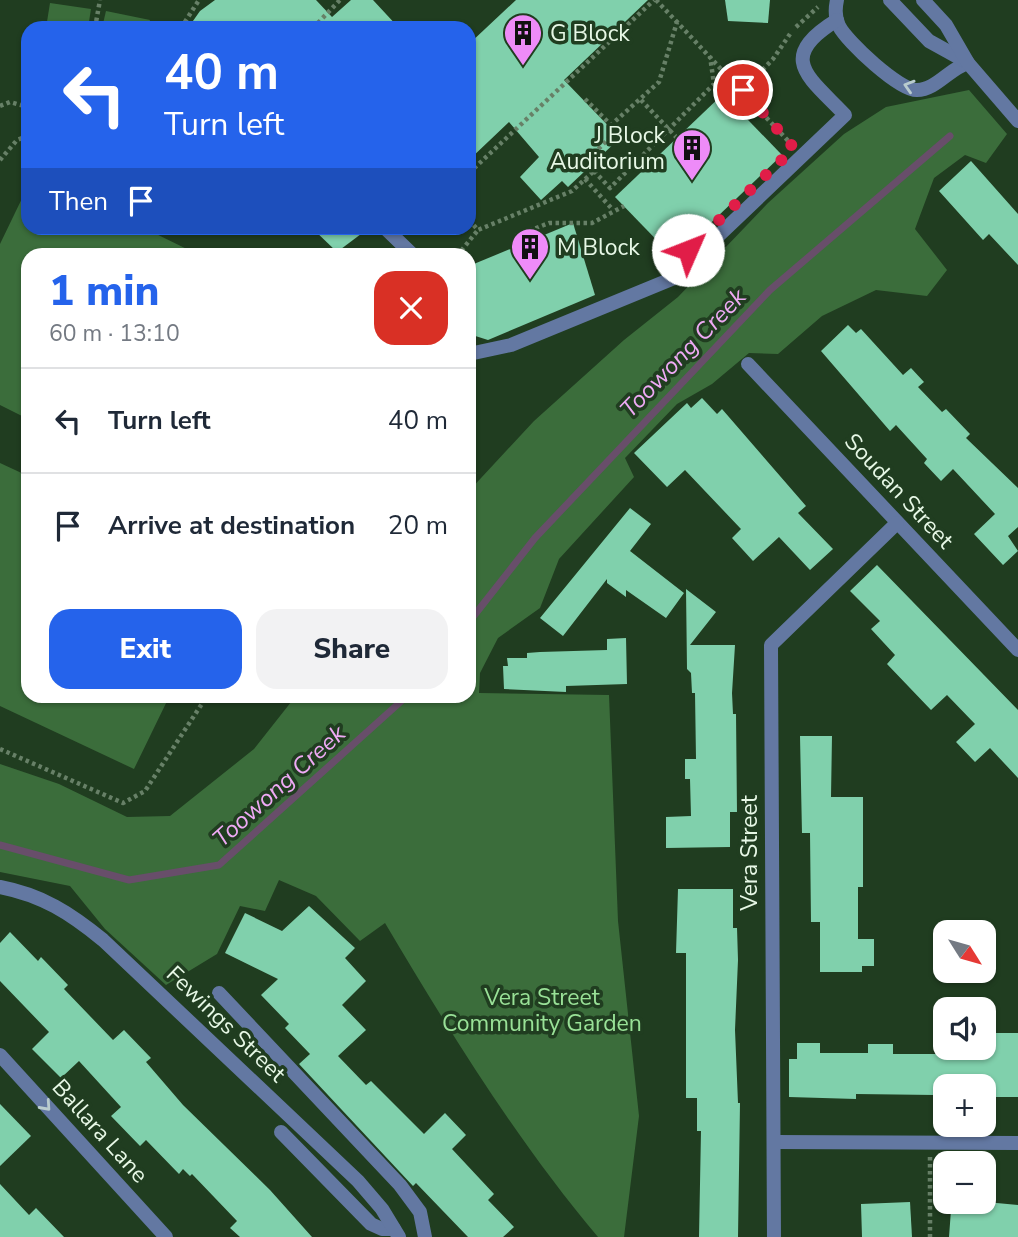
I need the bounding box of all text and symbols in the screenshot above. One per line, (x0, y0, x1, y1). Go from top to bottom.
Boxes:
building icon: G Block (502, 12, 544, 67)
place label: G Block (550, 18, 630, 49)
text: 40 m (164, 39, 279, 106)
icon: left (49, 49, 140, 140)
pin (713, 60, 773, 120)
icon: arrive (724, 71, 762, 109)
one-way arrow (903, 80, 915, 95)
text: Turn left (164, 103, 284, 146)
place label: J Block Auditorium (550, 120, 665, 177)
building icon: J Block Auditorium (671, 127, 713, 182)
icon: arrive (122, 182, 160, 220)
text: Then (49, 184, 108, 219)
position arrow (651, 213, 725, 287)
building icon: M Block (509, 226, 551, 281)
place label: M Block (557, 232, 640, 263)
text: 1 min (49, 263, 159, 320)
button: close (374, 271, 448, 345)
water label: Toowong Creek (613, 281, 754, 425)
text: 60 m · 13:10 (49, 318, 180, 349)
icon: left (49, 402, 87, 440)
text: Turn left (108, 403, 211, 438)
text: 40 m (388, 403, 448, 438)
street label: Soudan Street (837, 427, 961, 556)
icon: arrive (49, 507, 87, 545)
text: Arrive at destination (108, 508, 355, 543)
text: 20 m (388, 508, 448, 543)
button: Exit (49, 609, 242, 689)
button: Share (256, 609, 448, 689)
water label: Toowong Creek (206, 717, 353, 854)
street label: Vera Street (734, 794, 765, 912)
north arrow (933, 920, 996, 984)
map controls (933, 920, 996, 1214)
street label: Fewings Street (159, 959, 293, 1090)
park label: Vera Street Community Garden (442, 982, 642, 1039)
button: sound (933, 997, 996, 1060)
street label: Ballara Lane (45, 1072, 155, 1190)
button: + (933, 1074, 996, 1137)
one-way arrow (38, 1098, 50, 1111)
button: − (933, 1151, 996, 1214)

